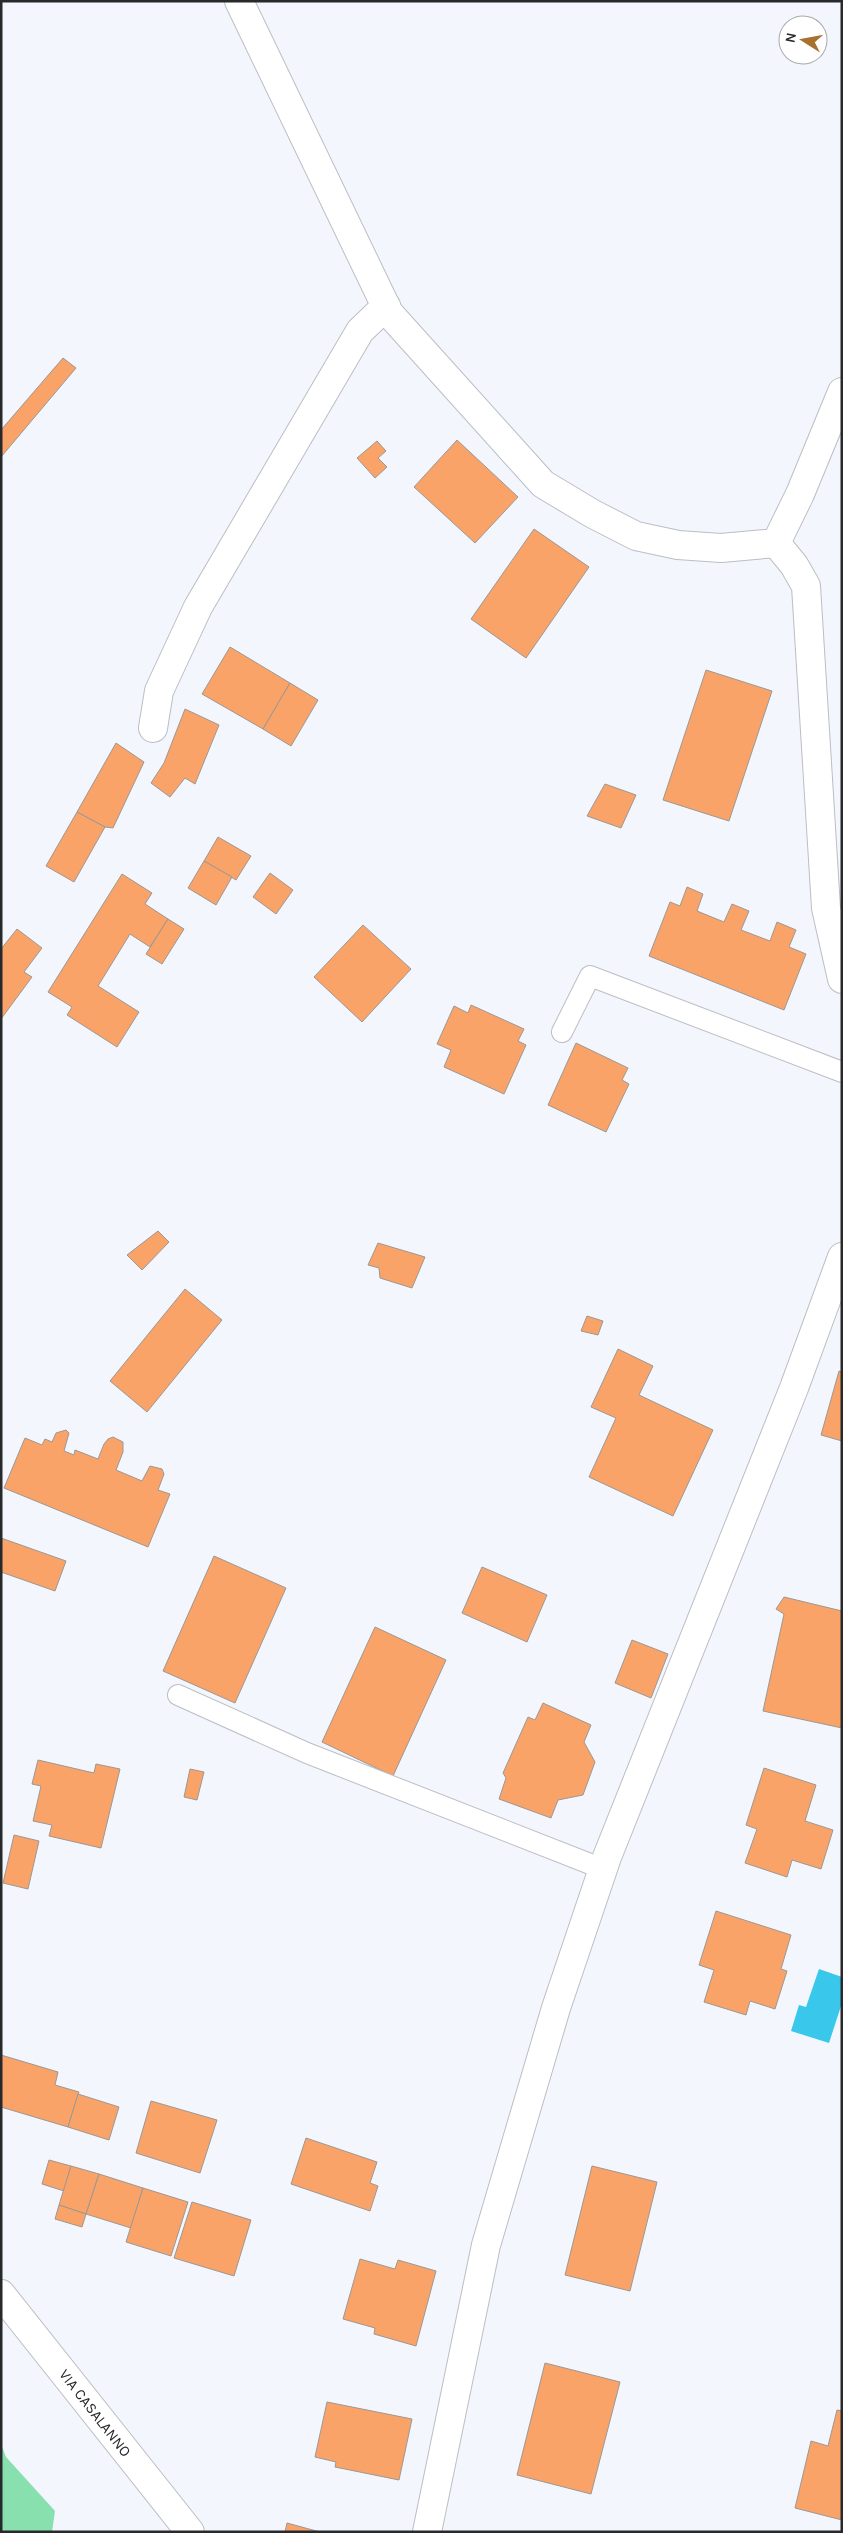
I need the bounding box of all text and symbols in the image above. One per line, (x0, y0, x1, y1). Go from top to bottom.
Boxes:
north arrow (778, 15, 828, 65)
text: N (781, 31, 800, 44)
street label: VIA CASALANNO (55, 2366, 135, 2460)

